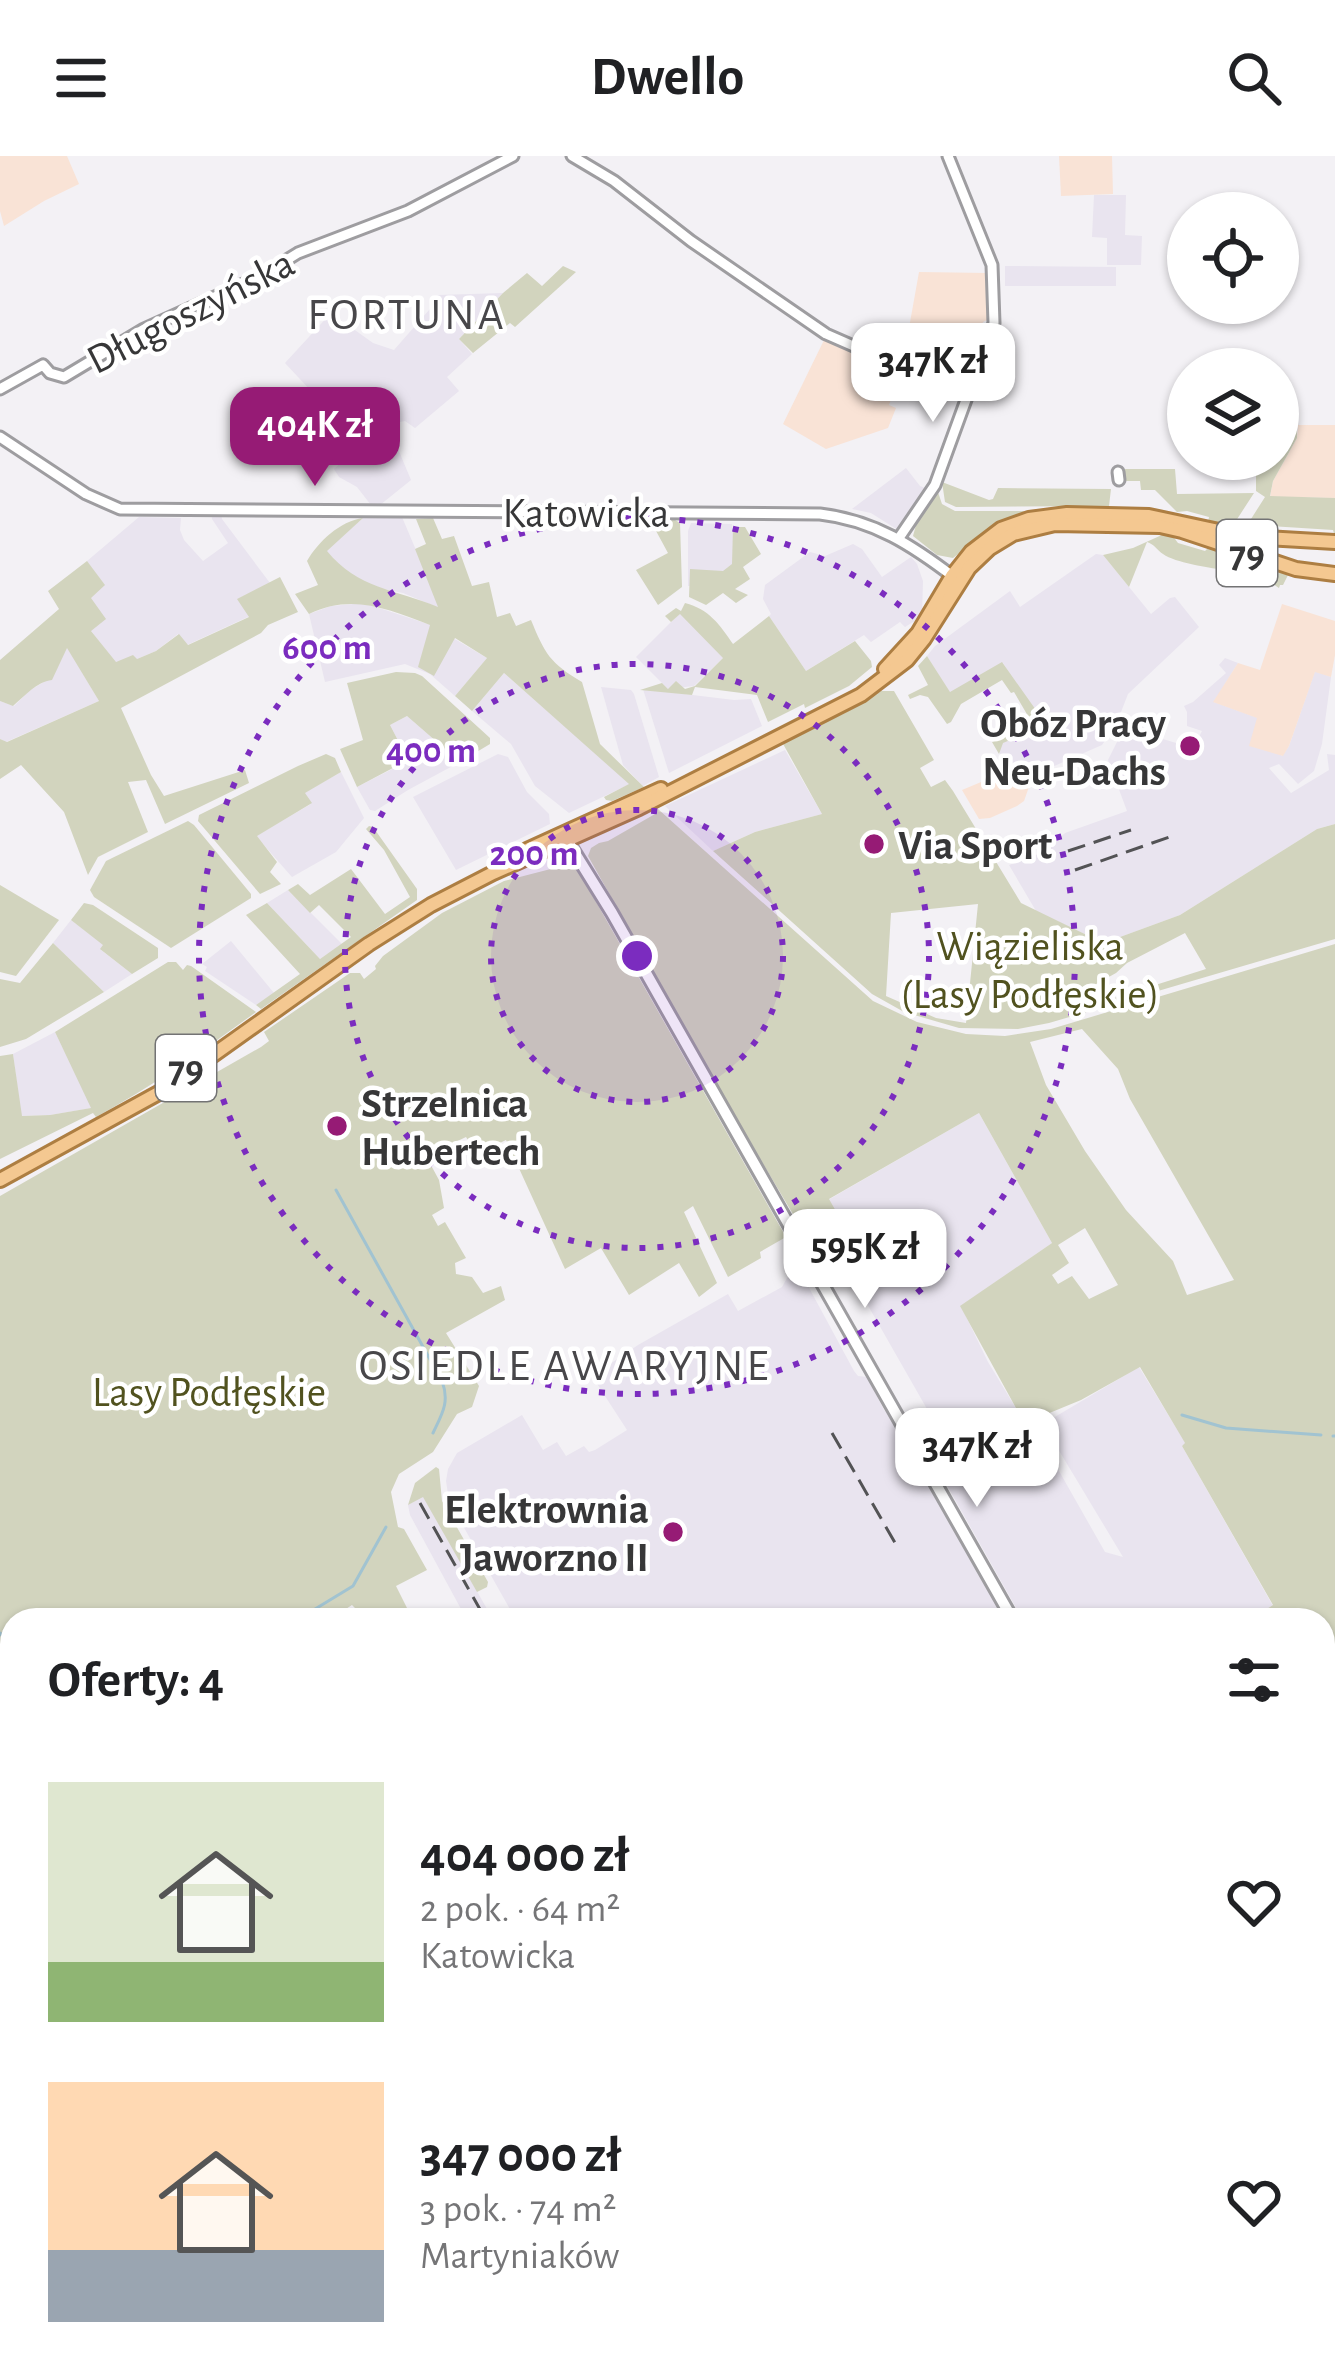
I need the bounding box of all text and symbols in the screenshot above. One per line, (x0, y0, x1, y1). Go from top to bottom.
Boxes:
icon: menu (48, 45, 114, 111)
icon: search (1221, 45, 1287, 111)
text: Dwello (591, 51, 744, 105)
map controls (1167, 192, 1299, 480)
button: locate (1167, 192, 1299, 324)
street label: Długoszyńska (81, 242, 301, 382)
district label: FORTUNA (307, 293, 507, 338)
pin: 347K zł (822, 323, 1044, 425)
text: 347K zł (878, 342, 988, 381)
button: layers (1167, 348, 1299, 480)
pin: 404K zł (204, 387, 426, 489)
text: 404K zł (257, 406, 373, 445)
street label: Katowicka (502, 493, 670, 535)
road number: 79 (1217, 520, 1277, 586)
text: 600 m (282, 630, 372, 666)
place label: Obóz Pracy Neu-Dachs (980, 703, 1166, 793)
text: 400 m (386, 733, 476, 769)
marker: Obóz Pracy Neu-Dachs (1177, 733, 1203, 759)
place label: Via Sport (898, 825, 1052, 867)
marker: Via Sport (861, 831, 887, 857)
text: 200 m (490, 836, 578, 872)
park label: Wiązieliska (Lasy Podłęskie) (900, 926, 1160, 1016)
centre of rings (616, 935, 658, 977)
road number: 79 (156, 1035, 216, 1101)
place label: Strzelnica Hubertech (361, 1083, 540, 1173)
marker: Strzelnica Hubertech (324, 1113, 350, 1139)
pin: 595K zł (754, 1209, 976, 1311)
text: 595K zł (811, 1228, 919, 1267)
district label: OSIEDLE AWARYJNE (359, 1344, 771, 1389)
park label: Lasy Podłęskie (92, 1372, 326, 1414)
pin: 347K zł (866, 1408, 1088, 1510)
text: 347K zł (922, 1427, 1032, 1466)
place label: Elektrownia Jaworzno II (444, 1489, 649, 1579)
marker: Elektrownia Jaworzno II (660, 1519, 686, 1545)
icon: filters (1221, 1647, 1287, 1713)
text: Oferty: 4 (48, 1655, 224, 1706)
icon: home (144, 1830, 288, 1974)
text: 404 000 zł (420, 1830, 629, 1881)
icon: heart (1221, 1869, 1287, 1935)
text: 2 pok. · 64 m² (420, 1890, 620, 1929)
text: Katowicka (420, 1937, 575, 1976)
icon: home (144, 2130, 288, 2274)
text: 347 000 zł (420, 2130, 621, 2181)
icon: heart (1221, 2169, 1287, 2235)
text: 3 pok. · 74 m² (420, 2190, 616, 2229)
text: Martyniaków (420, 2237, 619, 2276)

